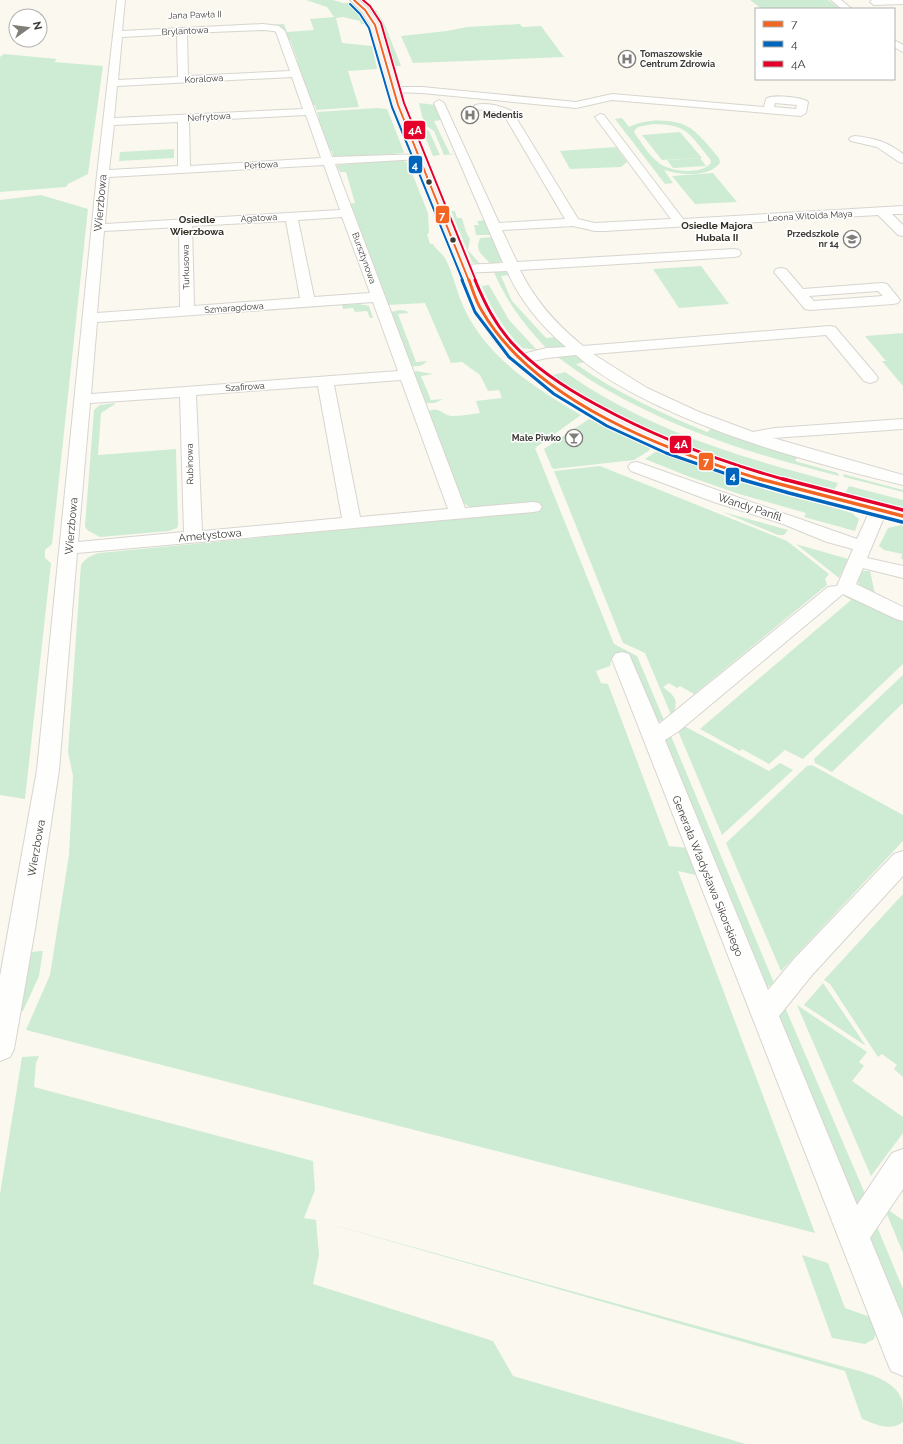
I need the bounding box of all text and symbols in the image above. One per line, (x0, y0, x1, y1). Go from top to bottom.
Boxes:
north arrow (8, 8, 48, 48)
legend (755, 8, 895, 80)
street label: Jana Pawła II (168, 9, 222, 21)
text: 7 (791, 17, 798, 31)
text: N (30, 20, 45, 31)
street label: Brylantowa (161, 25, 209, 37)
text: 4 (791, 37, 798, 51)
hospital icon: Tomaszowskie Centrum Zdrowia (617, 49, 637, 69)
place label: Tomaszowskie Centrum Zdrowia (640, 49, 715, 69)
text: 4A (791, 57, 806, 71)
street label: Koralowa (184, 73, 224, 85)
hospital icon: Medentis (460, 105, 480, 125)
place label: Medentis (483, 110, 523, 120)
street label: Nefrytowa (187, 111, 231, 123)
line badge: 4A (403, 120, 426, 140)
text: 4A (408, 124, 422, 137)
line badge: 4 (408, 155, 423, 174)
street label: Perłowa (244, 159, 278, 171)
text: 4 (412, 159, 418, 172)
street label: Wierzbowa (92, 174, 109, 232)
unlabelled marker (424, 177, 434, 187)
line badge: 7 (435, 205, 450, 224)
text: 7 (439, 209, 446, 222)
street label: Leona Witolda Maya (767, 209, 853, 223)
street label: Agatowa (240, 212, 278, 224)
district label: Osiedle Wierzbowa (170, 214, 224, 237)
district label: Osiedle Majora Hubala II (681, 220, 753, 243)
place label: Przedszkole nr 14 (787, 229, 840, 249)
school or university icon: Przedszkole nr 14 (842, 229, 862, 249)
street label: Bursztynowa (350, 231, 378, 285)
unlabelled marker (448, 235, 458, 245)
street label: Turkusowa (181, 244, 191, 290)
street label: Szmaragdowa (204, 301, 264, 315)
street label: Szafirowa (225, 381, 265, 393)
bar icon: Małe Piwko (564, 428, 584, 448)
place label: Małe Piwko (512, 433, 562, 443)
line badge: 4A (669, 435, 692, 454)
text: 4A (674, 438, 688, 451)
street label: Rubinowa (185, 443, 195, 485)
line badge: 7 (698, 452, 714, 471)
text: 7 (703, 455, 710, 468)
line badge: 4 (725, 467, 740, 486)
text: 4 (730, 470, 736, 483)
street label: Wandy Panfil (716, 491, 783, 524)
street label: Wierzbowa (63, 497, 80, 555)
street label: Ametystowa (178, 526, 242, 545)
street label: Generała Władysława Sikorskiego (669, 794, 746, 959)
street label: Wierzbowa (25, 819, 48, 878)

